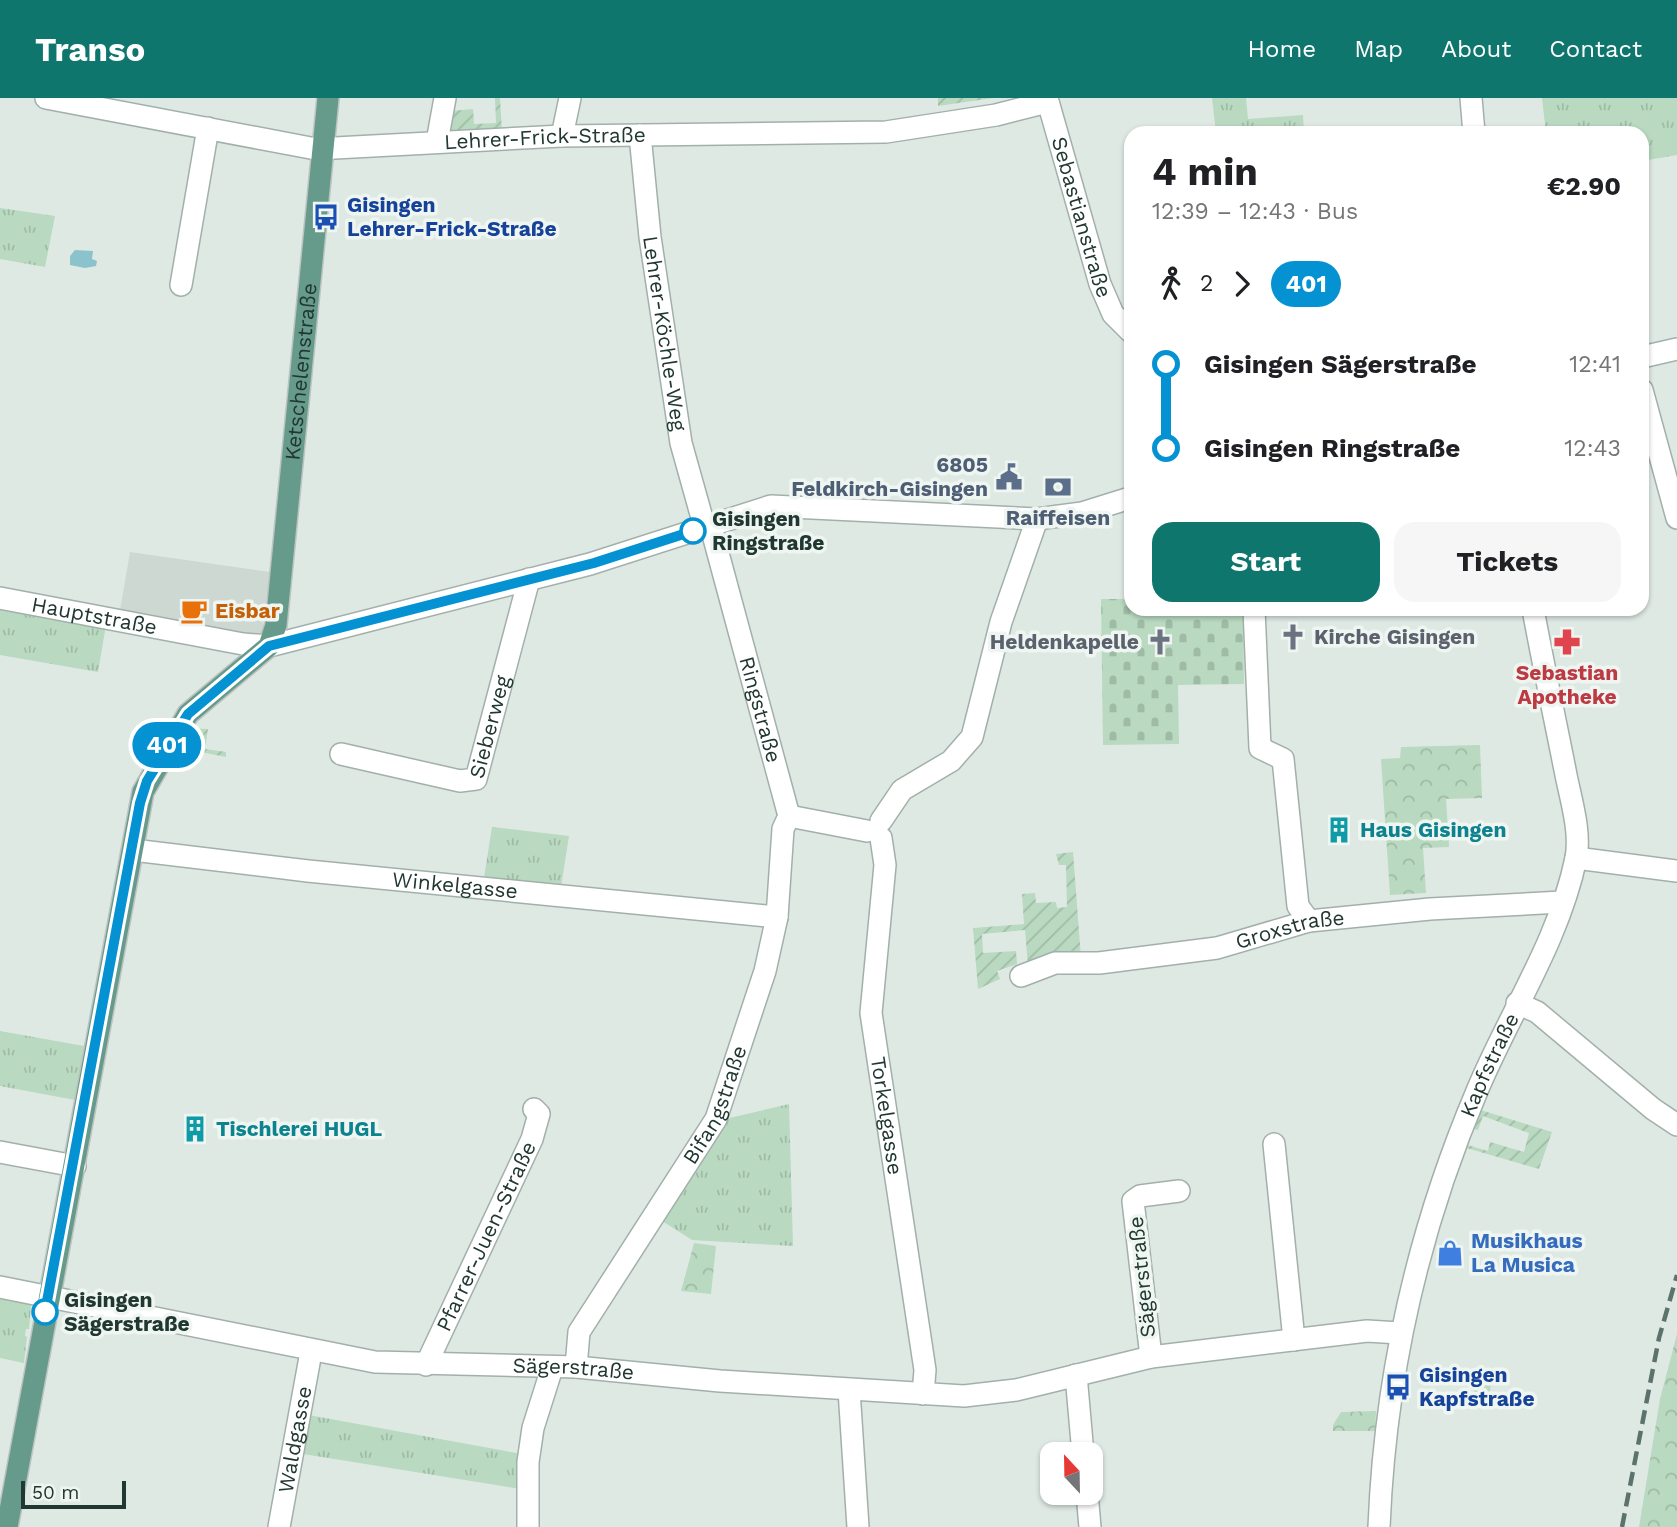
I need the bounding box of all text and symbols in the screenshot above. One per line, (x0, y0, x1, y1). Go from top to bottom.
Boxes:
text: Transo (35, 30, 145, 69)
text: Home (1248, 35, 1316, 63)
text: Map (1354, 35, 1403, 63)
text: About (1441, 35, 1511, 63)
text: Contact (1549, 35, 1642, 63)
street label: Lehrer-Frick-Straße (443, 122, 646, 154)
street label: Sebastianstraße (1047, 134, 1117, 301)
text: 4 min (1152, 150, 1258, 194)
text: €2.90 (1547, 171, 1621, 201)
place label: Gisingen Lehrer-Frick-Straße (347, 192, 557, 241)
text: 12:39 – 12:43 · Bus (1152, 198, 1358, 225)
bus stop icon: Gisingen Lehrer-Frick-Straße (311, 202, 341, 232)
street label: Lehrer-Köchle-Weg (638, 234, 692, 433)
icon: walk (1152, 265, 1190, 303)
icon: forward (1223, 265, 1261, 303)
text: 2 (1200, 270, 1213, 297)
text: 401 (1285, 270, 1327, 298)
street label: Ketschelenstraße (279, 282, 322, 462)
text: Gisingen Sägerstraße (1204, 349, 1477, 379)
text: 12:41 (1569, 351, 1621, 378)
text: Gisingen Ringstraße (1204, 433, 1460, 463)
text: 12:43 (1564, 435, 1621, 462)
place label: 6805 Feldkirch-Gisingen (791, 452, 988, 501)
public building icon: 6805 Feldkirch-Gisingen (994, 462, 1024, 492)
bank icon: Raiffeisen (1043, 472, 1073, 502)
place label: Raiffeisen (1006, 505, 1110, 530)
place label: Gisingen Ringstraße (712, 506, 824, 555)
marker: Gisingen Ringstraße (680, 518, 706, 544)
button: Start (1152, 522, 1380, 602)
button: Tickets (1394, 522, 1621, 602)
street label: Hauptstraße (30, 591, 159, 639)
cafe icon: Eisbar (179, 596, 209, 626)
place label: Eisbar (215, 598, 280, 623)
church icon: Kirche Gisingen (1278, 622, 1308, 652)
place label: Kirche Gisingen (1314, 624, 1475, 649)
church icon: Heldenkapelle (1145, 627, 1175, 657)
pharmacy icon: Sebastian Apotheke (1552, 627, 1582, 657)
place label: Heldenkapelle (990, 629, 1139, 654)
street label: Ringstraße (734, 654, 787, 765)
place label: Sebastian Apotheke (1516, 660, 1618, 709)
street label: Sieberweg (464, 672, 515, 781)
line badge: 401 (127, 722, 207, 768)
text: 401 (146, 731, 188, 759)
building icon: Haus Gisingen (1324, 815, 1354, 845)
place label: Haus Gisingen (1360, 817, 1506, 842)
street label: Winkelgasse (391, 866, 519, 904)
street label: Groxstraße (1232, 905, 1346, 954)
street label: Kapfstraße (1455, 1009, 1524, 1121)
street label: Bifangstraße (677, 1042, 751, 1169)
street label: Torkelgasse (866, 1055, 908, 1177)
building icon: Tischlerei HUGL (180, 1114, 210, 1144)
place label: Tischlerei HUGL (216, 1116, 382, 1141)
street label: Pfarrer-Juen-Straße (431, 1137, 541, 1335)
street label: Sägerstraße (1123, 1215, 1160, 1339)
place label: Musikhaus La Musica (1471, 1228, 1583, 1277)
shop icon: Musikhaus La Musica (1435, 1238, 1465, 1268)
place label: Gisingen Sägerstraße (64, 1287, 190, 1336)
marker: Gisingen Sägerstraße (32, 1299, 58, 1325)
street label: Sägerstraße (512, 1352, 635, 1385)
place label: Gisingen Kapfstraße (1419, 1362, 1535, 1411)
bus stop icon: Gisingen Kapfstraße (1383, 1372, 1413, 1402)
street label: Waldgasse (272, 1384, 317, 1495)
north arrow (1040, 1442, 1102, 1505)
map controls (1040, 1442, 1103, 1505)
scale bar (21, 1478, 126, 1510)
text: 50 m (32, 1481, 79, 1504)

